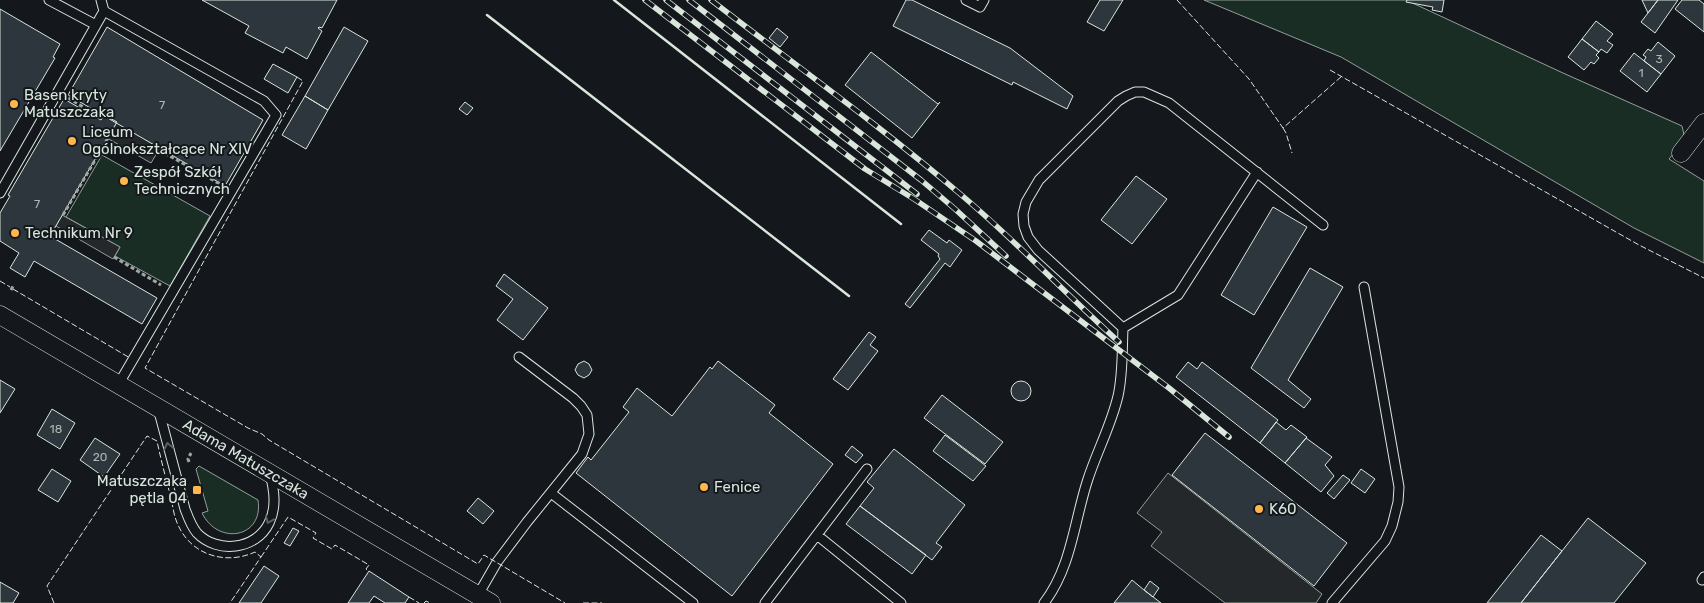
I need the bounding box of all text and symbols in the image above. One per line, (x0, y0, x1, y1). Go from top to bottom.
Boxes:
house number: 3 (1655, 52, 1663, 66)
house number: 1 (1638, 66, 1644, 80)
place label: Basen kryty Matuszczaka (24, 86, 114, 121)
marker: Basen kryty Matuszczaka (8, 98, 20, 110)
house number: 7 (159, 98, 165, 112)
place label: Liceum Ogólnokształcące Nr XIV (82, 123, 252, 158)
marker: Liceum Ogólnokształcące Nr XIV (66, 135, 78, 147)
place label: Zespół Szkół Technicznych (134, 163, 230, 198)
marker: Zespół Szkół Technicznych (118, 175, 130, 187)
house number: 7 (34, 197, 40, 211)
place label: Technikum Nr 9 (25, 224, 133, 242)
marker: Technikum Nr 9 (9, 227, 21, 239)
street label: Adama Matuszczaka (180, 415, 312, 503)
house number: 18 (50, 422, 62, 436)
one-way arrow (163, 441, 174, 450)
house number: 20 (93, 450, 107, 464)
place label: Matuszczaka pętla 04 (97, 472, 187, 507)
place label: Fenice (714, 478, 760, 496)
marker: Fenice (698, 481, 710, 493)
marker: Matuszczaka pętla 04 (191, 484, 203, 496)
place label: K60 (1269, 500, 1297, 518)
marker: K60 (1253, 503, 1265, 515)
one-way arrow (265, 515, 276, 524)

